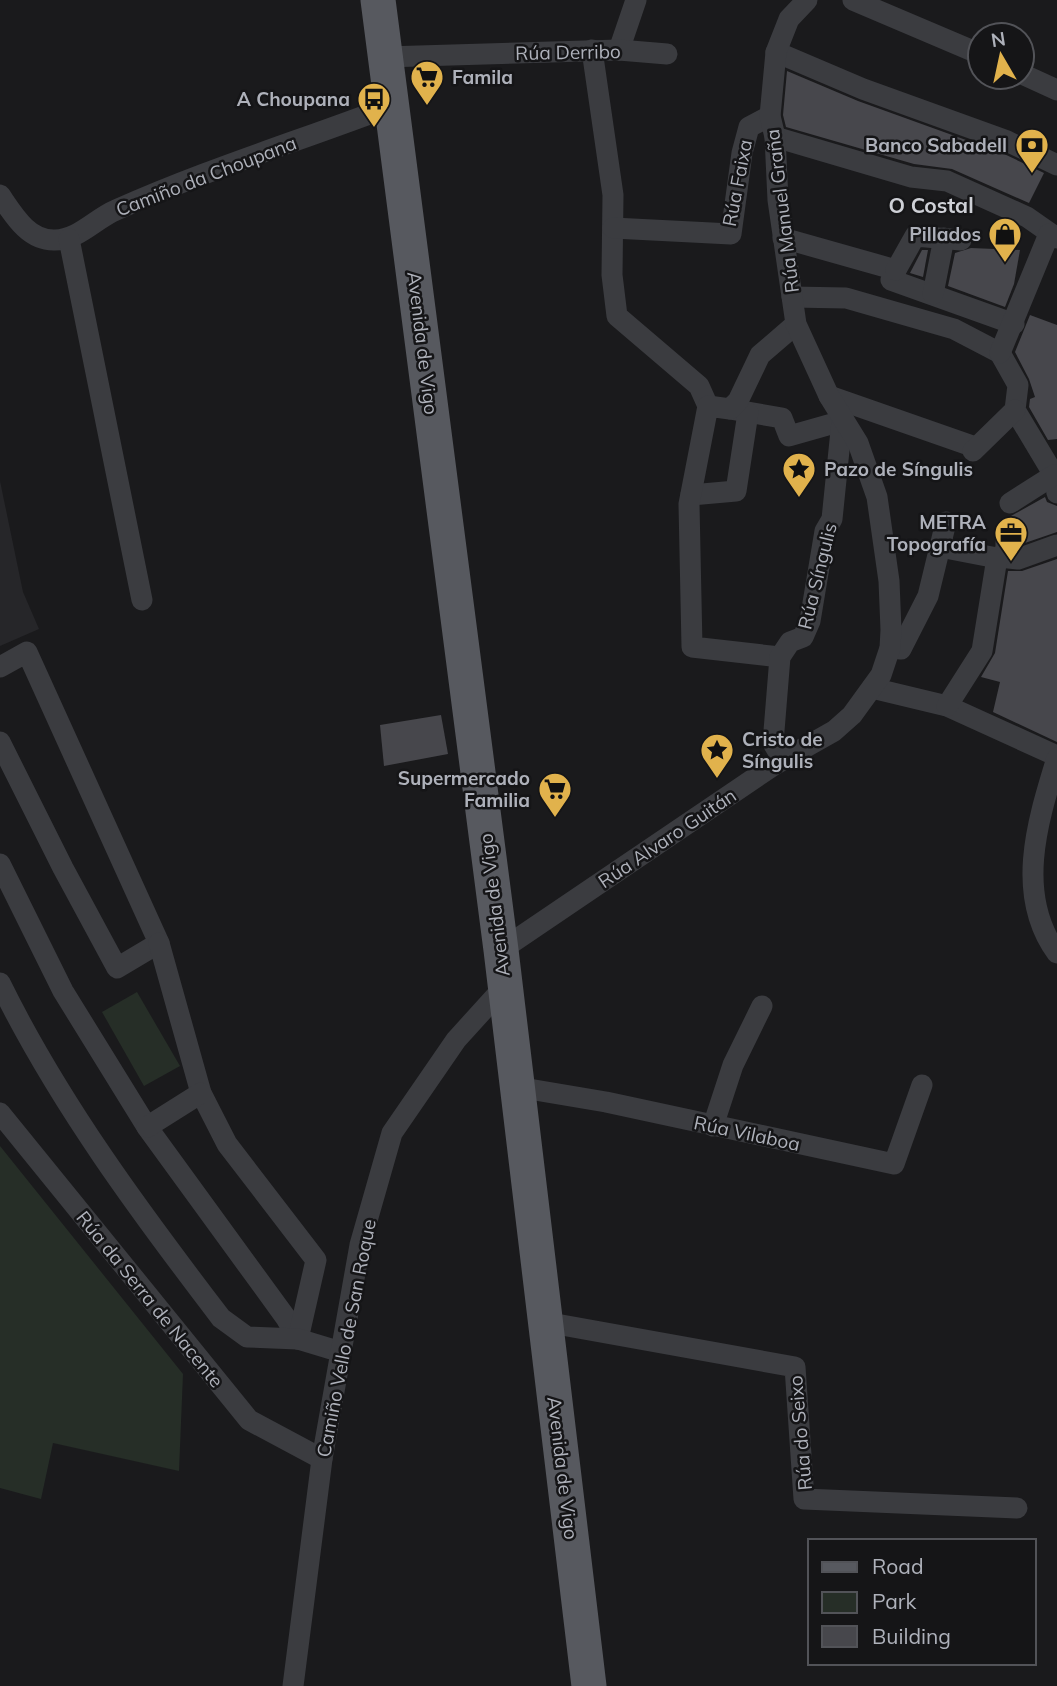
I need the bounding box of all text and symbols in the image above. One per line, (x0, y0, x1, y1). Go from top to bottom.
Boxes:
north arrow (966, 21, 1036, 91)
text: N (989, 26, 1007, 52)
street label: Rúa Derribo (515, 39, 621, 65)
supermarket icon: Famila (408, 58, 446, 107)
place label: Famila (452, 65, 513, 89)
bus stop icon: A Choupana (355, 80, 393, 129)
place label: A Choupana (237, 87, 350, 111)
bank icon: Banco Sabadell (1013, 126, 1051, 175)
street label: Rúa Manuel Graña (760, 128, 804, 294)
street label: Camiño da Choupana (112, 131, 300, 221)
place label: Banco Sabadell (865, 133, 1007, 157)
street label: Rúa Faixa (717, 137, 757, 229)
district label: O Costal (888, 192, 974, 218)
shop icon: Pillados (986, 215, 1024, 264)
place label: Pillados (909, 222, 981, 246)
street label: Avenida de Vigo (402, 270, 444, 416)
place icon: Pazo de Síngulis (780, 450, 818, 499)
place label: Pazo de Síngulis (824, 457, 973, 481)
place label: METRA Topografía (887, 510, 987, 556)
office icon: METRA Topografía (992, 514, 1030, 563)
street label: Rúa Síngulis (792, 520, 842, 632)
place label: Cristo de Síngulis (742, 727, 823, 773)
place icon: Cristo de Síngulis (698, 731, 736, 780)
place label: Supermercado Familia (398, 766, 530, 812)
supermarket icon: Supermercado Familia (536, 770, 574, 819)
street label: Rúa Alvaro Guitán (593, 783, 741, 893)
street label: Avenida de Vigo (473, 832, 515, 978)
street label: Rúa Vilaboa (692, 1110, 802, 1156)
street label: Rúa da Serra de Nacente (71, 1206, 229, 1392)
street label: Camiño Vello de San Roque (311, 1217, 381, 1459)
street label: Rúa do Seixo (783, 1375, 817, 1491)
street label: Avenida de Vigo (542, 1395, 584, 1541)
legend (808, 1539, 1036, 1665)
text: Road (872, 1553, 923, 1579)
text: Park (872, 1588, 916, 1614)
text: Building (872, 1623, 951, 1649)

